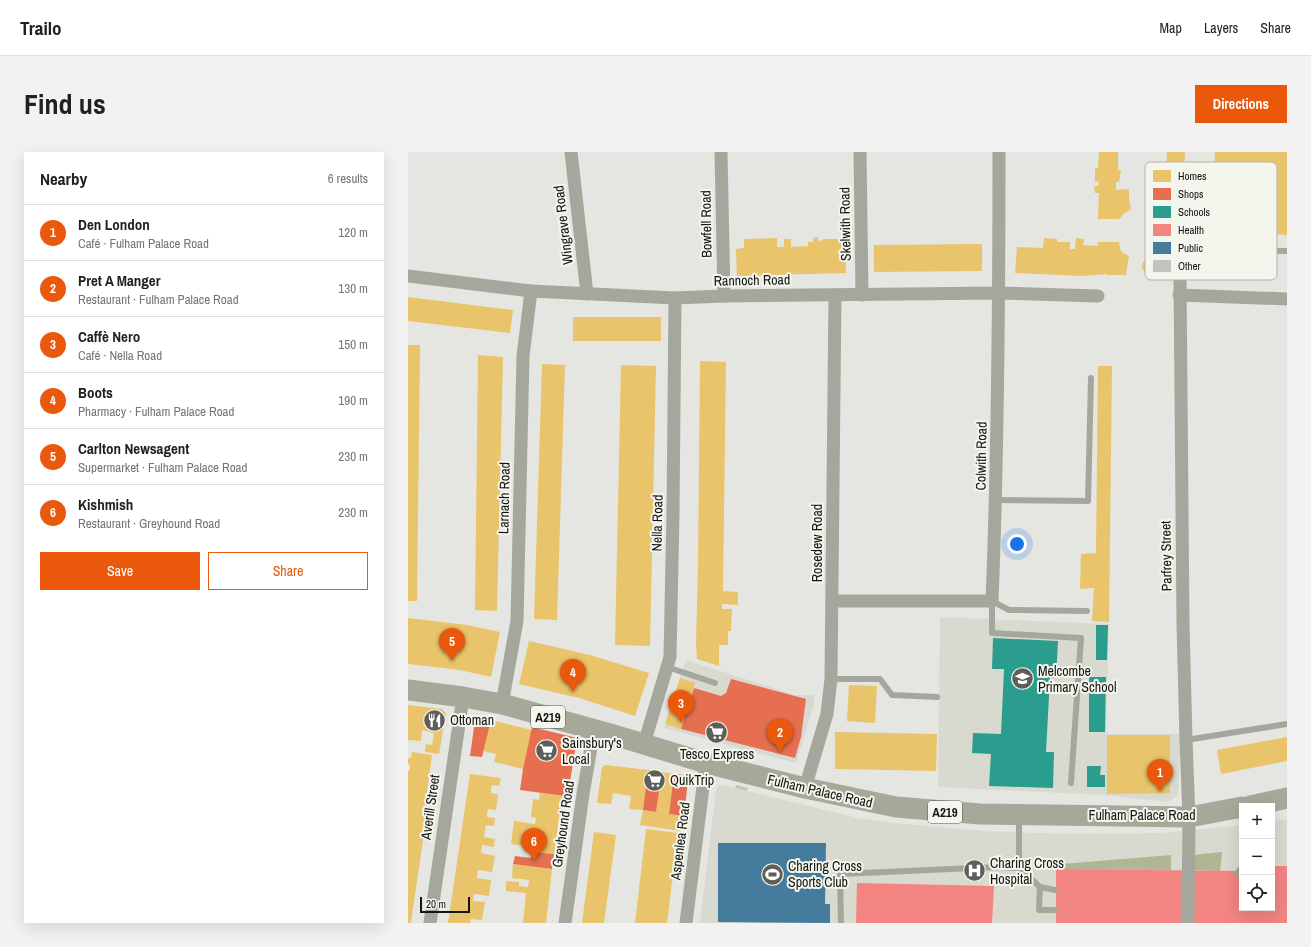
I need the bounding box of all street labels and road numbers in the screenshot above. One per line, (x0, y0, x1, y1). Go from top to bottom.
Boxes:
street label: Wingrave Road (549, 184, 577, 266)
street label: Skelwith Road (835, 187, 855, 261)
street label: Bowfell Road (696, 190, 716, 258)
street label: Rannoch Road (714, 270, 790, 290)
street label: Colwith Road (971, 421, 991, 491)
street label: Larnach Road (494, 462, 514, 534)
street label: Nella Road (648, 494, 666, 552)
street label: Rosedew Road (808, 504, 826, 582)
street label: Parfrey Street (1156, 520, 1176, 592)
road number: A219 (531, 706, 565, 728)
street label: Fulham Palace Road (766, 770, 874, 812)
street label: Averill Street (416, 773, 443, 842)
street label: Greyhound Road (548, 779, 578, 869)
street label: Aspenlea Road (666, 801, 694, 882)
road number: A219 (928, 801, 962, 823)
street label: Fulham Palace Road (1088, 806, 1196, 824)

